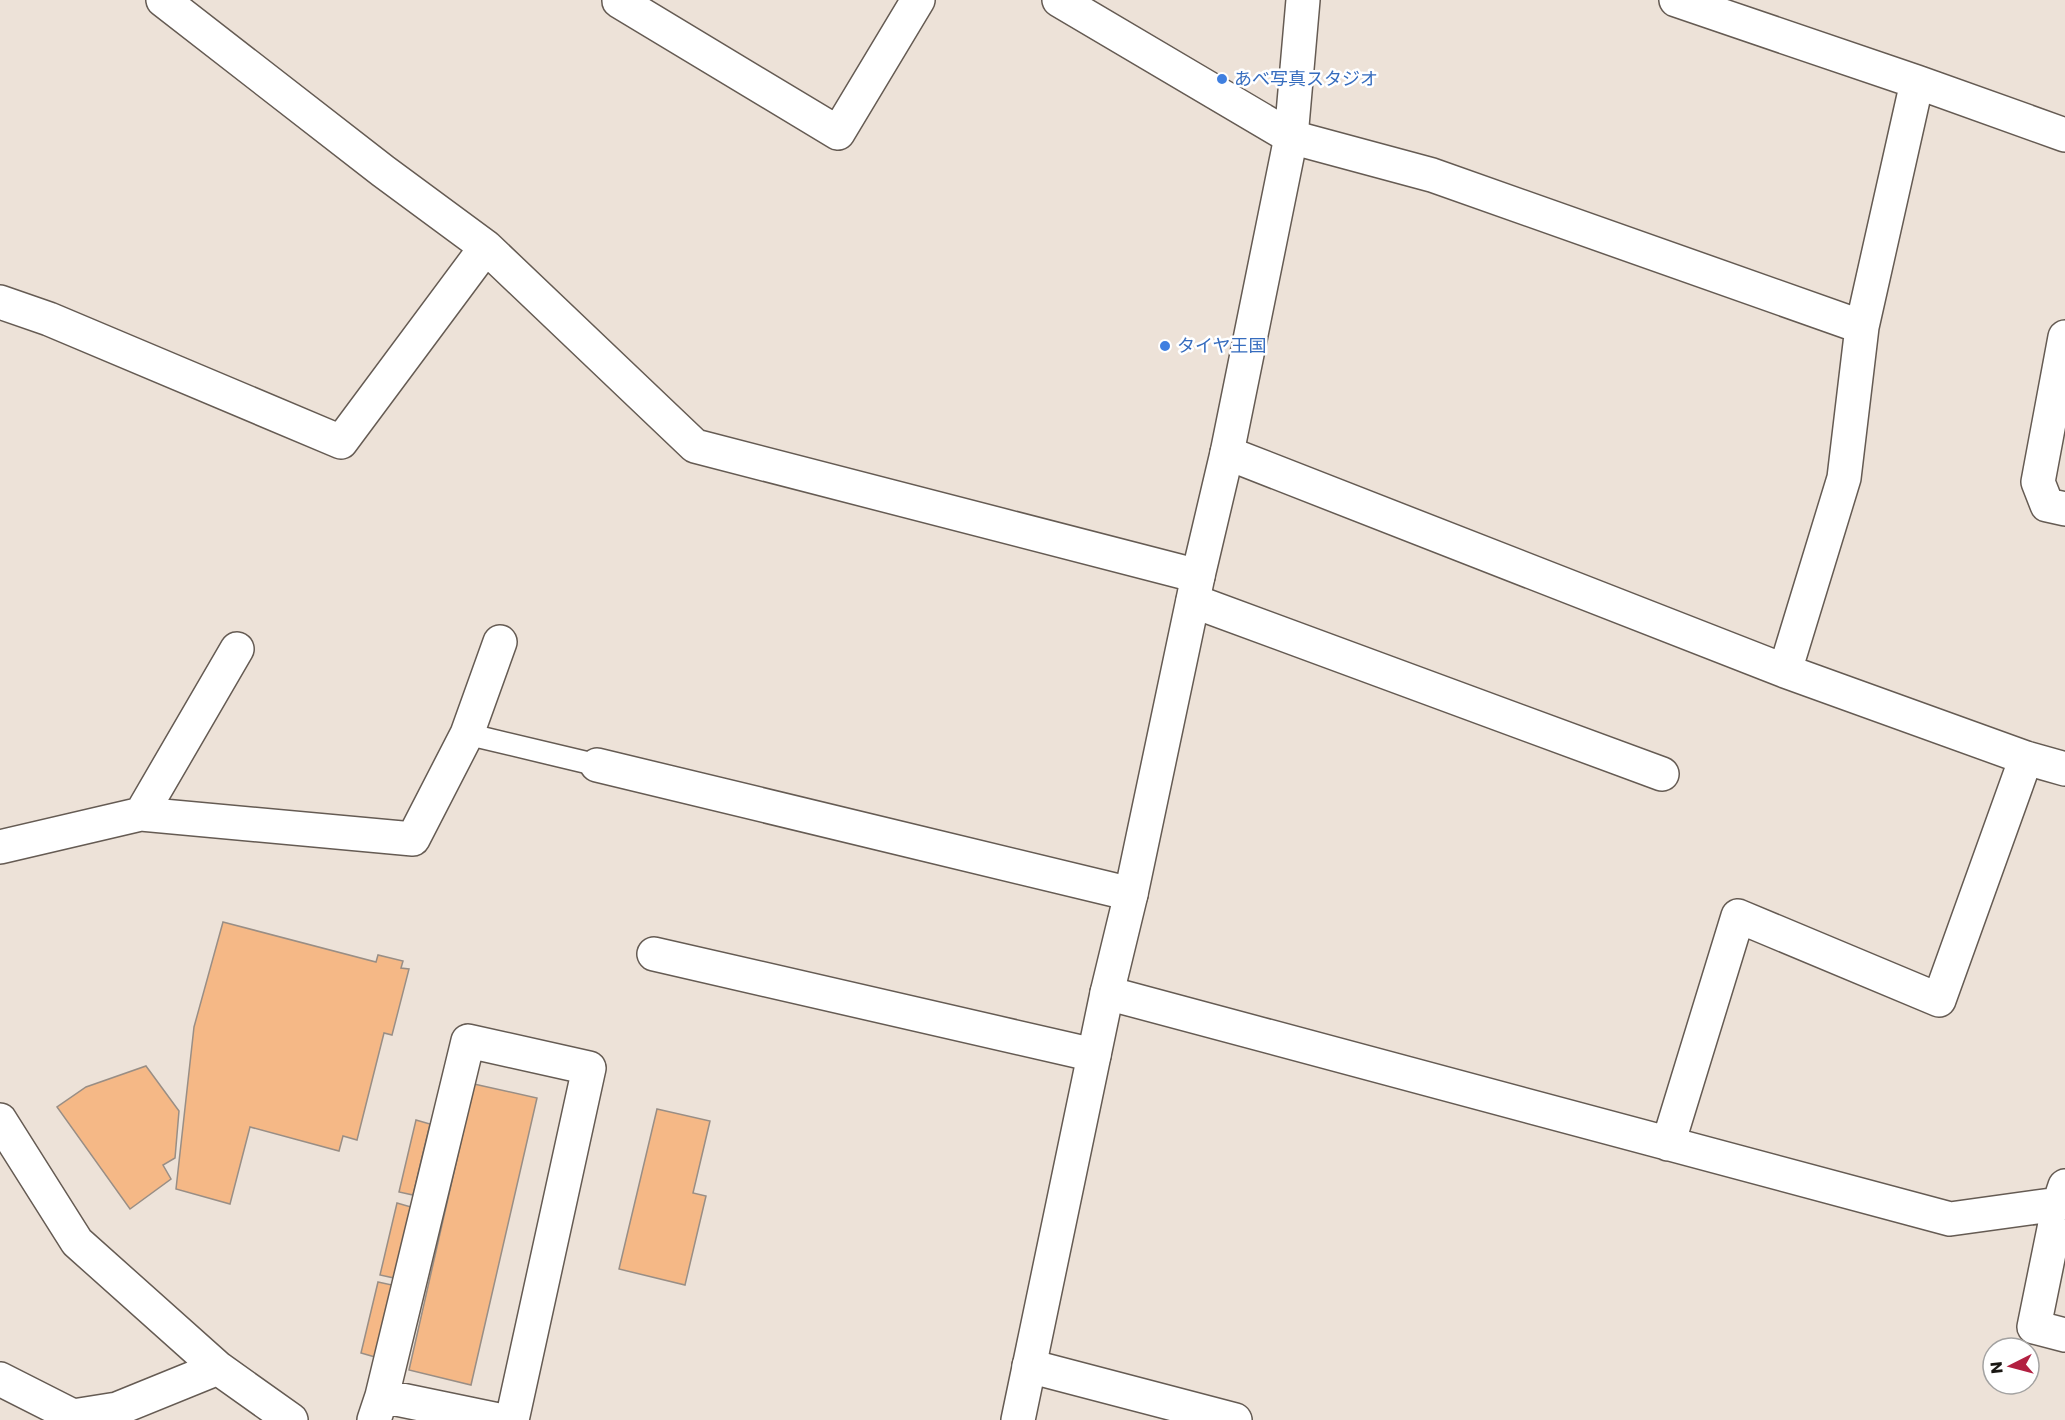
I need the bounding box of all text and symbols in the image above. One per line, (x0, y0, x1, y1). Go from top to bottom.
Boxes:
place label: あべ写真スタジオ (1234, 66, 1378, 91)
marker: あべ写真スタジオ (1215, 72, 1229, 86)
place label: タイヤ王国 (1177, 333, 1266, 358)
marker: タイヤ王国 (1158, 339, 1172, 353)
north arrow (1981, 1336, 2041, 1396)
text: N (1985, 1360, 2009, 1375)

